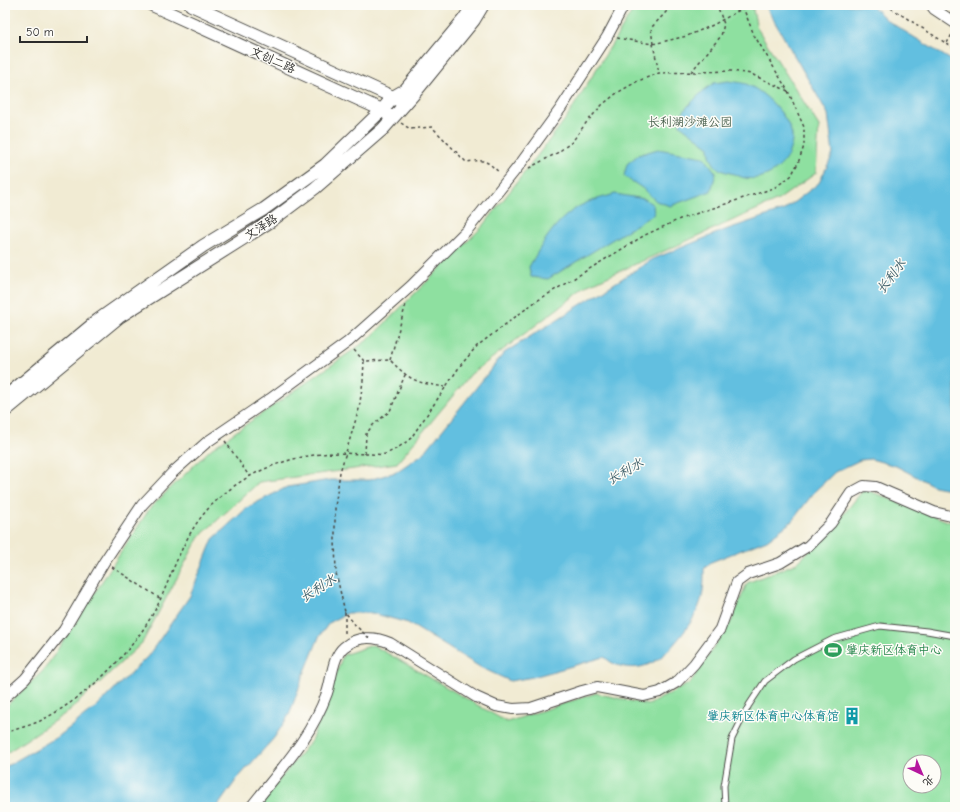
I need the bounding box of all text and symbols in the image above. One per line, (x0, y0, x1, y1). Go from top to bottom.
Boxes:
scale bar (20, 18, 87, 44)
text: 50 m (26, 25, 54, 39)
street label: 文创二路 (248, 44, 298, 76)
park label: 长利湖沙滩公园 (648, 115, 732, 129)
street label: 文泽路 (242, 211, 280, 243)
water label: 长利水 (873, 255, 909, 296)
water label: 长利水 (604, 454, 646, 487)
water label: 长利水 (297, 571, 339, 605)
sports icon: 肇庆新区体育中心 (823, 640, 843, 660)
place label: 肇庆新区体育中心 (846, 643, 942, 657)
building icon: 肇庆新区体育中心体育馆 (842, 706, 862, 726)
place label: 肇庆新区体育中心体育馆 (707, 709, 839, 723)
north arrow (902, 754, 942, 794)
text: 北 (920, 772, 937, 789)

